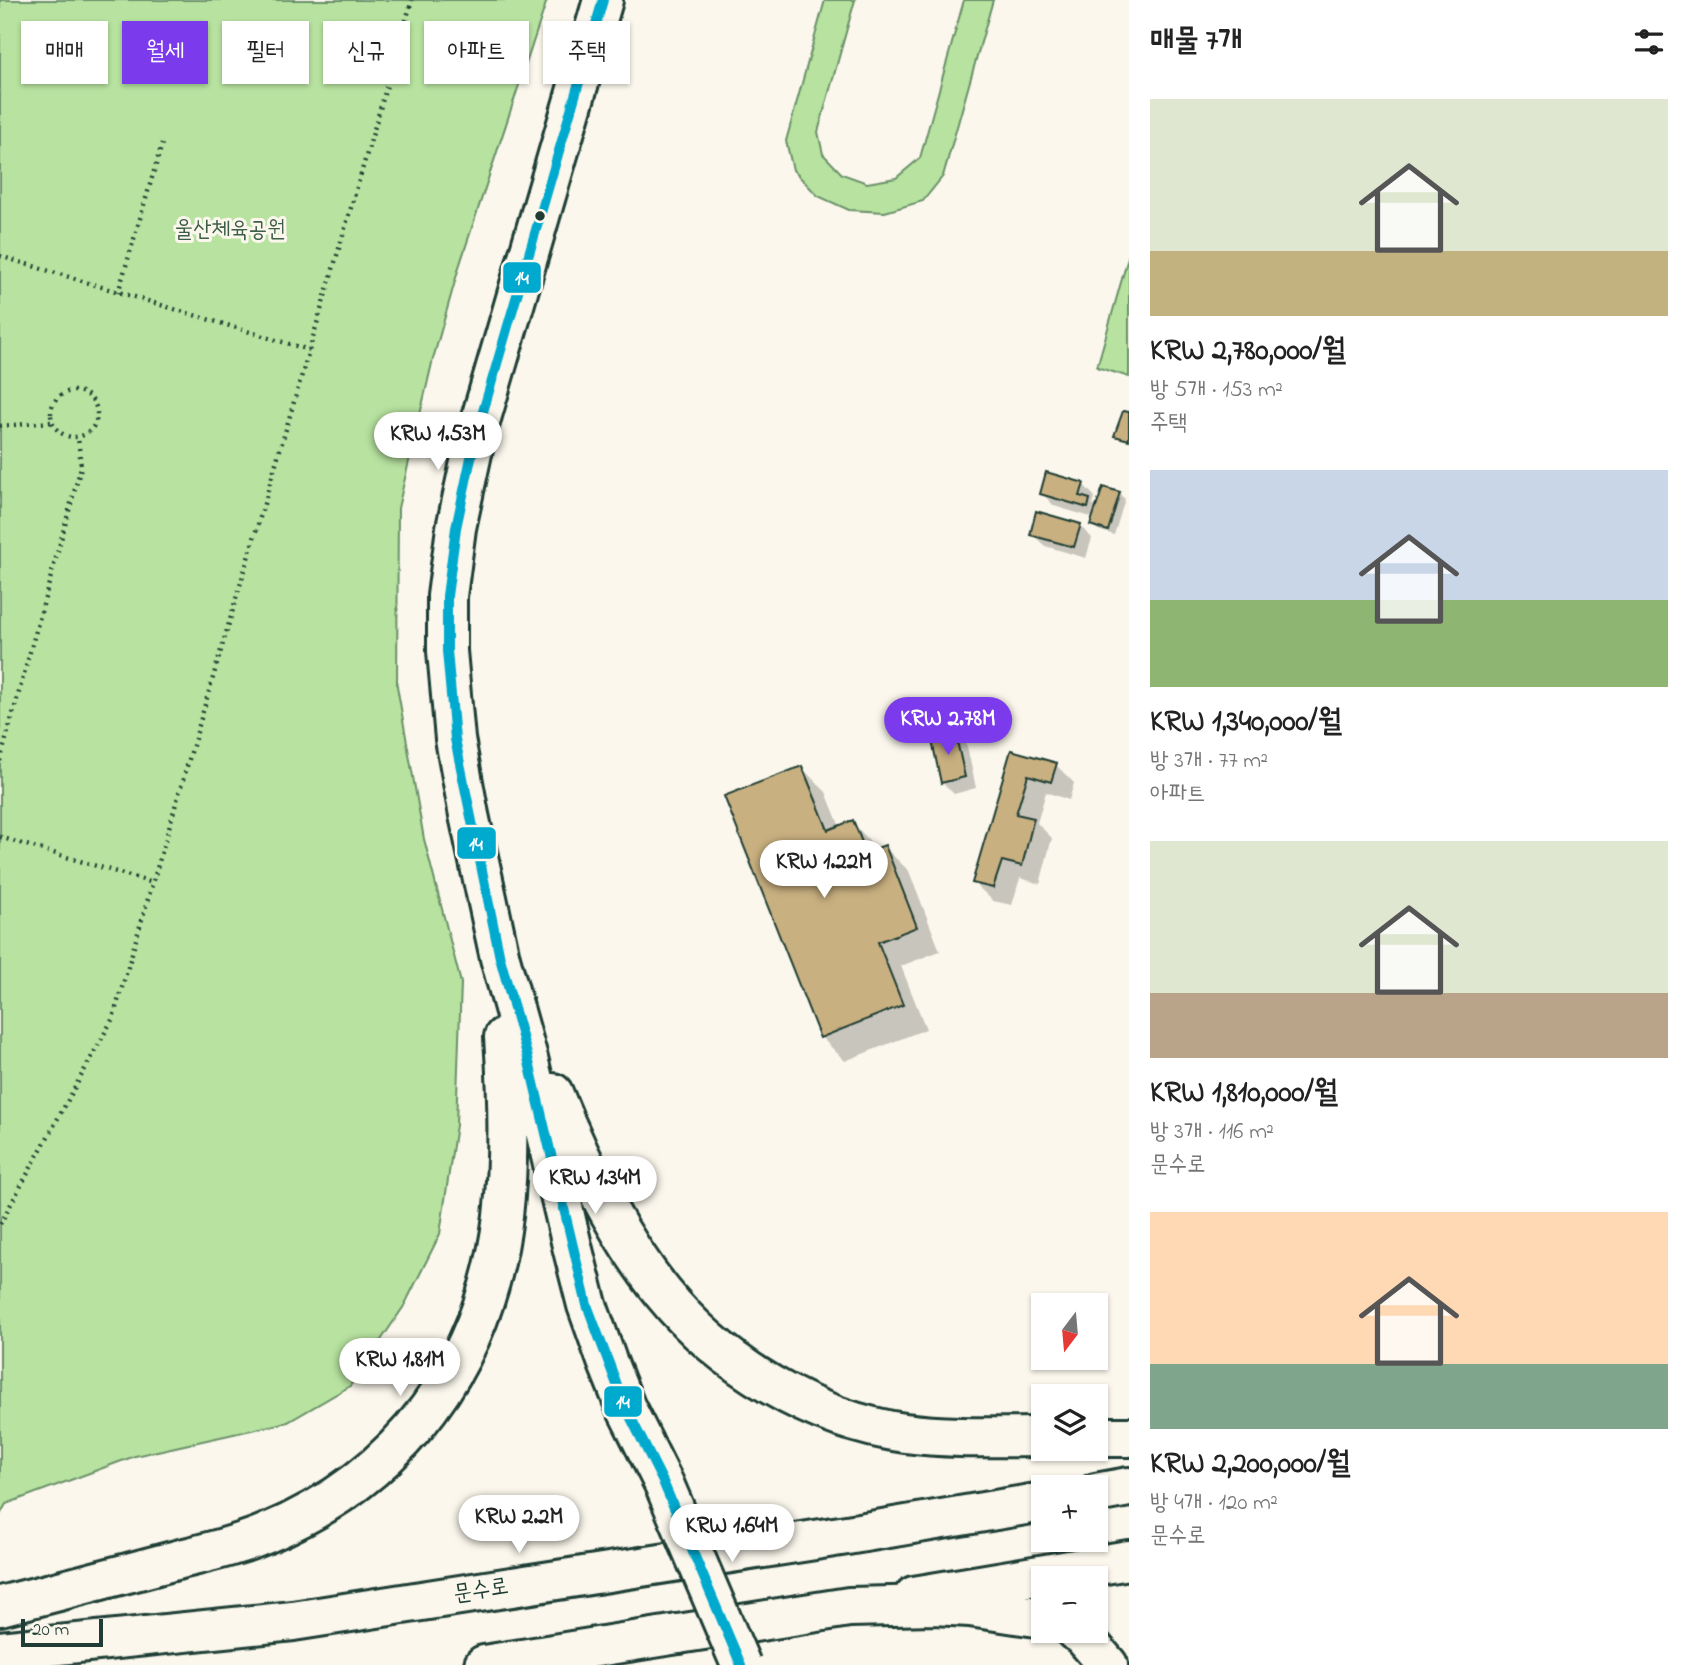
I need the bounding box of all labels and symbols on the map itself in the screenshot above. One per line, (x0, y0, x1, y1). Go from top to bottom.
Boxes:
unlabelled marker (533, 209, 547, 223)
park label: 울산체육공원 (174, 214, 286, 247)
line badge: 14 (502, 261, 542, 294)
text: 14 (515, 266, 529, 293)
pin: KRW 1.53M (358, 412, 518, 472)
pin: KRW 2.78M (868, 698, 1028, 757)
line badge: 14 (456, 826, 497, 860)
text: 14 (469, 832, 483, 859)
pin: KRW 1.22M (744, 841, 904, 900)
pin: KRW 1.34M (515, 1156, 675, 1216)
north arrow (1031, 1293, 1108, 1370)
pin: KRW 1.81M (320, 1338, 480, 1398)
line badge: 14 (603, 1385, 643, 1418)
text: 14 (616, 1390, 630, 1417)
pin: KRW 2.2M (447, 1496, 591, 1555)
pin: KRW 1.64M (652, 1504, 812, 1564)
street label: 문수로 (451, 1570, 511, 1612)
scale bar (21, 1616, 103, 1648)

